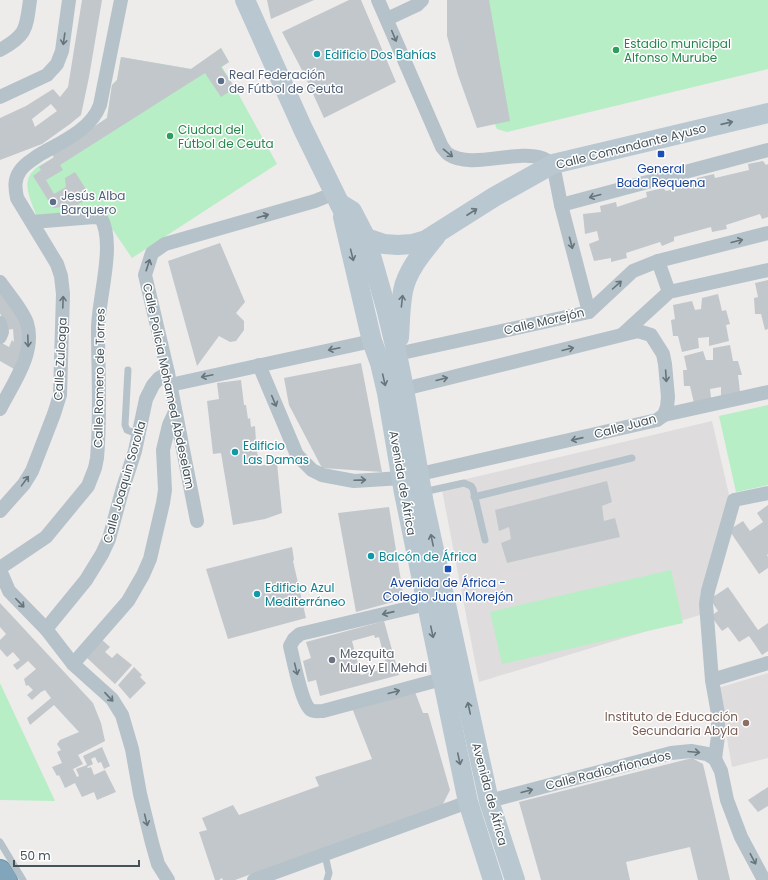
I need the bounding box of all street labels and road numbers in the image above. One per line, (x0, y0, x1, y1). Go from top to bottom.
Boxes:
street label: Calle Comandante Ayuso (554, 119, 708, 173)
street label: Calle Policia Mohamed Abdeselam (139, 282, 199, 490)
street label: Calle Morejón (502, 303, 586, 339)
street label: Calle Romero de Torres (89, 308, 109, 448)
street label: Calle Zuloaga (49, 317, 71, 401)
street label: Calle Juan (592, 410, 658, 442)
street label: Calle Joaquin Sorolla (98, 419, 150, 545)
street label: Avenida de África (385, 429, 421, 537)
street label: Avenida de África (468, 741, 512, 847)
street label: Calle Radioafionados (544, 746, 672, 794)

